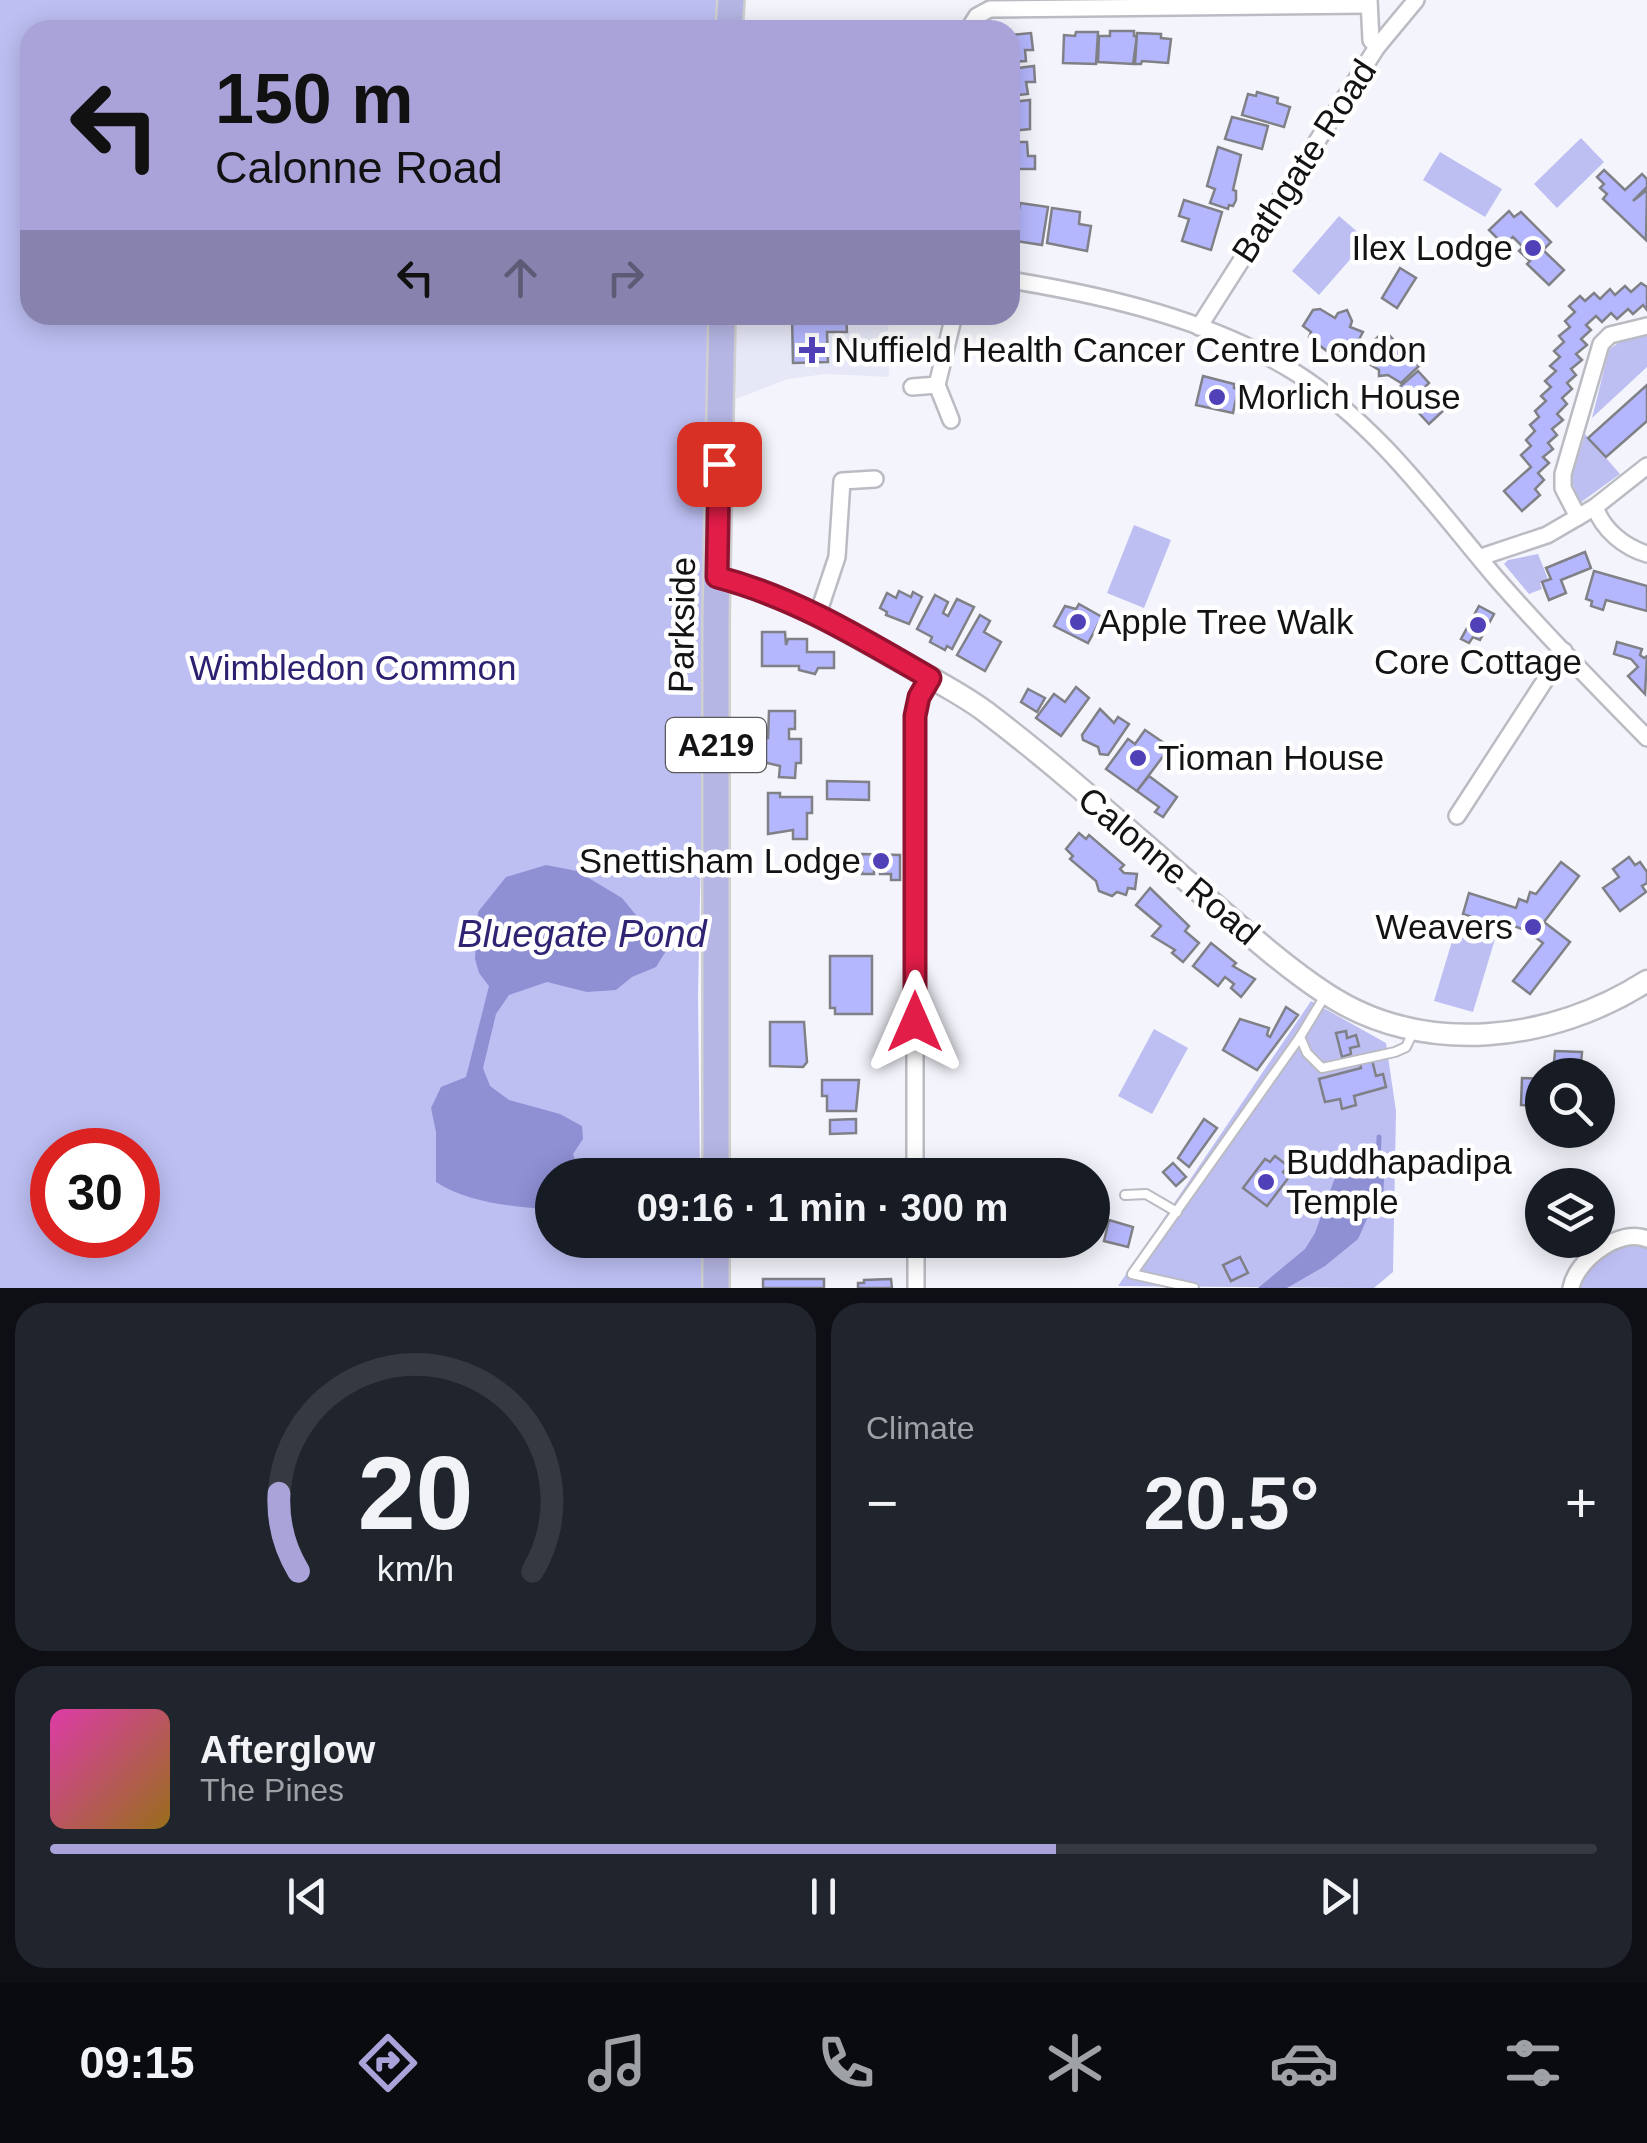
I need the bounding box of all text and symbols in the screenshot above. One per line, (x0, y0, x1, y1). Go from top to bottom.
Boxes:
street label: Bathgate Road (1224, 52, 1384, 269)
icon: left (50, 60, 180, 190)
text: 150 m (215, 60, 413, 138)
text: Calonne Road (215, 142, 503, 193)
place label: Ilex Lodge (1351, 228, 1513, 267)
marker: Ilex Lodge (1522, 237, 1544, 259)
icon: left (388, 250, 443, 305)
icon: ahead (493, 250, 548, 305)
icon: right (598, 250, 653, 305)
place label: Nuffield Health Cancer Centre London (834, 330, 1427, 369)
marker: Nuffield Health Cancer Centre London (799, 337, 825, 363)
place label: Morlich House (1237, 377, 1461, 416)
marker: Morlich House (1206, 386, 1228, 408)
pin (677, 422, 762, 507)
icon: arrive (692, 437, 747, 492)
street label: Parkside (661, 557, 702, 693)
place label: Apple Tree Walk (1098, 602, 1354, 641)
marker: Apple Tree Walk (1067, 611, 1089, 633)
marker: Core Cottage (1467, 614, 1489, 636)
place label: Core Cottage (1374, 642, 1582, 681)
park label: Wimbledon Common (190, 648, 516, 687)
road number: A219 (666, 718, 766, 772)
place label: Tioman House (1158, 738, 1384, 777)
marker: Tioman House (1127, 747, 1149, 769)
street label: Calonne Road (1071, 779, 1268, 952)
place label: Snettisham Lodge (579, 841, 861, 880)
marker: Snettisham Lodge (870, 850, 892, 872)
place label: Weavers (1376, 907, 1513, 946)
water label: Bluegate Pond (457, 913, 709, 955)
marker: Weavers (1522, 916, 1544, 938)
position arrow (863, 970, 967, 1074)
map controls (1525, 1058, 1615, 1258)
button: search (1525, 1058, 1615, 1148)
speed limit sign: 30 (30, 1128, 160, 1258)
place label: Buddhapadipa Temple (1286, 1142, 1512, 1221)
button: layers (1525, 1168, 1615, 1258)
marker: Buddhapadipa Temple (1255, 1171, 1277, 1193)
text: 09:16 · 1 min · 300 m (637, 1187, 1008, 1229)
text: Climate (866, 1410, 974, 1446)
text: 20 (358, 1435, 473, 1551)
text: 20.5° (1144, 1461, 1319, 1545)
text: − (866, 1472, 898, 1534)
text: + (1565, 1472, 1597, 1534)
text: km/h (377, 1549, 454, 1589)
text: Afterglow (200, 1729, 375, 1771)
text: The Pines (200, 1772, 344, 1808)
icon: previous (280, 1869, 335, 1924)
icon: pause (796, 1869, 851, 1924)
icon: next (1312, 1869, 1367, 1924)
icon: directions (353, 2028, 423, 2098)
icon: music (582, 2028, 652, 2098)
icon: phone (811, 2028, 881, 2098)
icon: climate (1040, 2028, 1110, 2098)
icon: car (1269, 2028, 1339, 2098)
icon: filters (1498, 2028, 1568, 2098)
text: 09:15 (79, 2037, 195, 2088)

